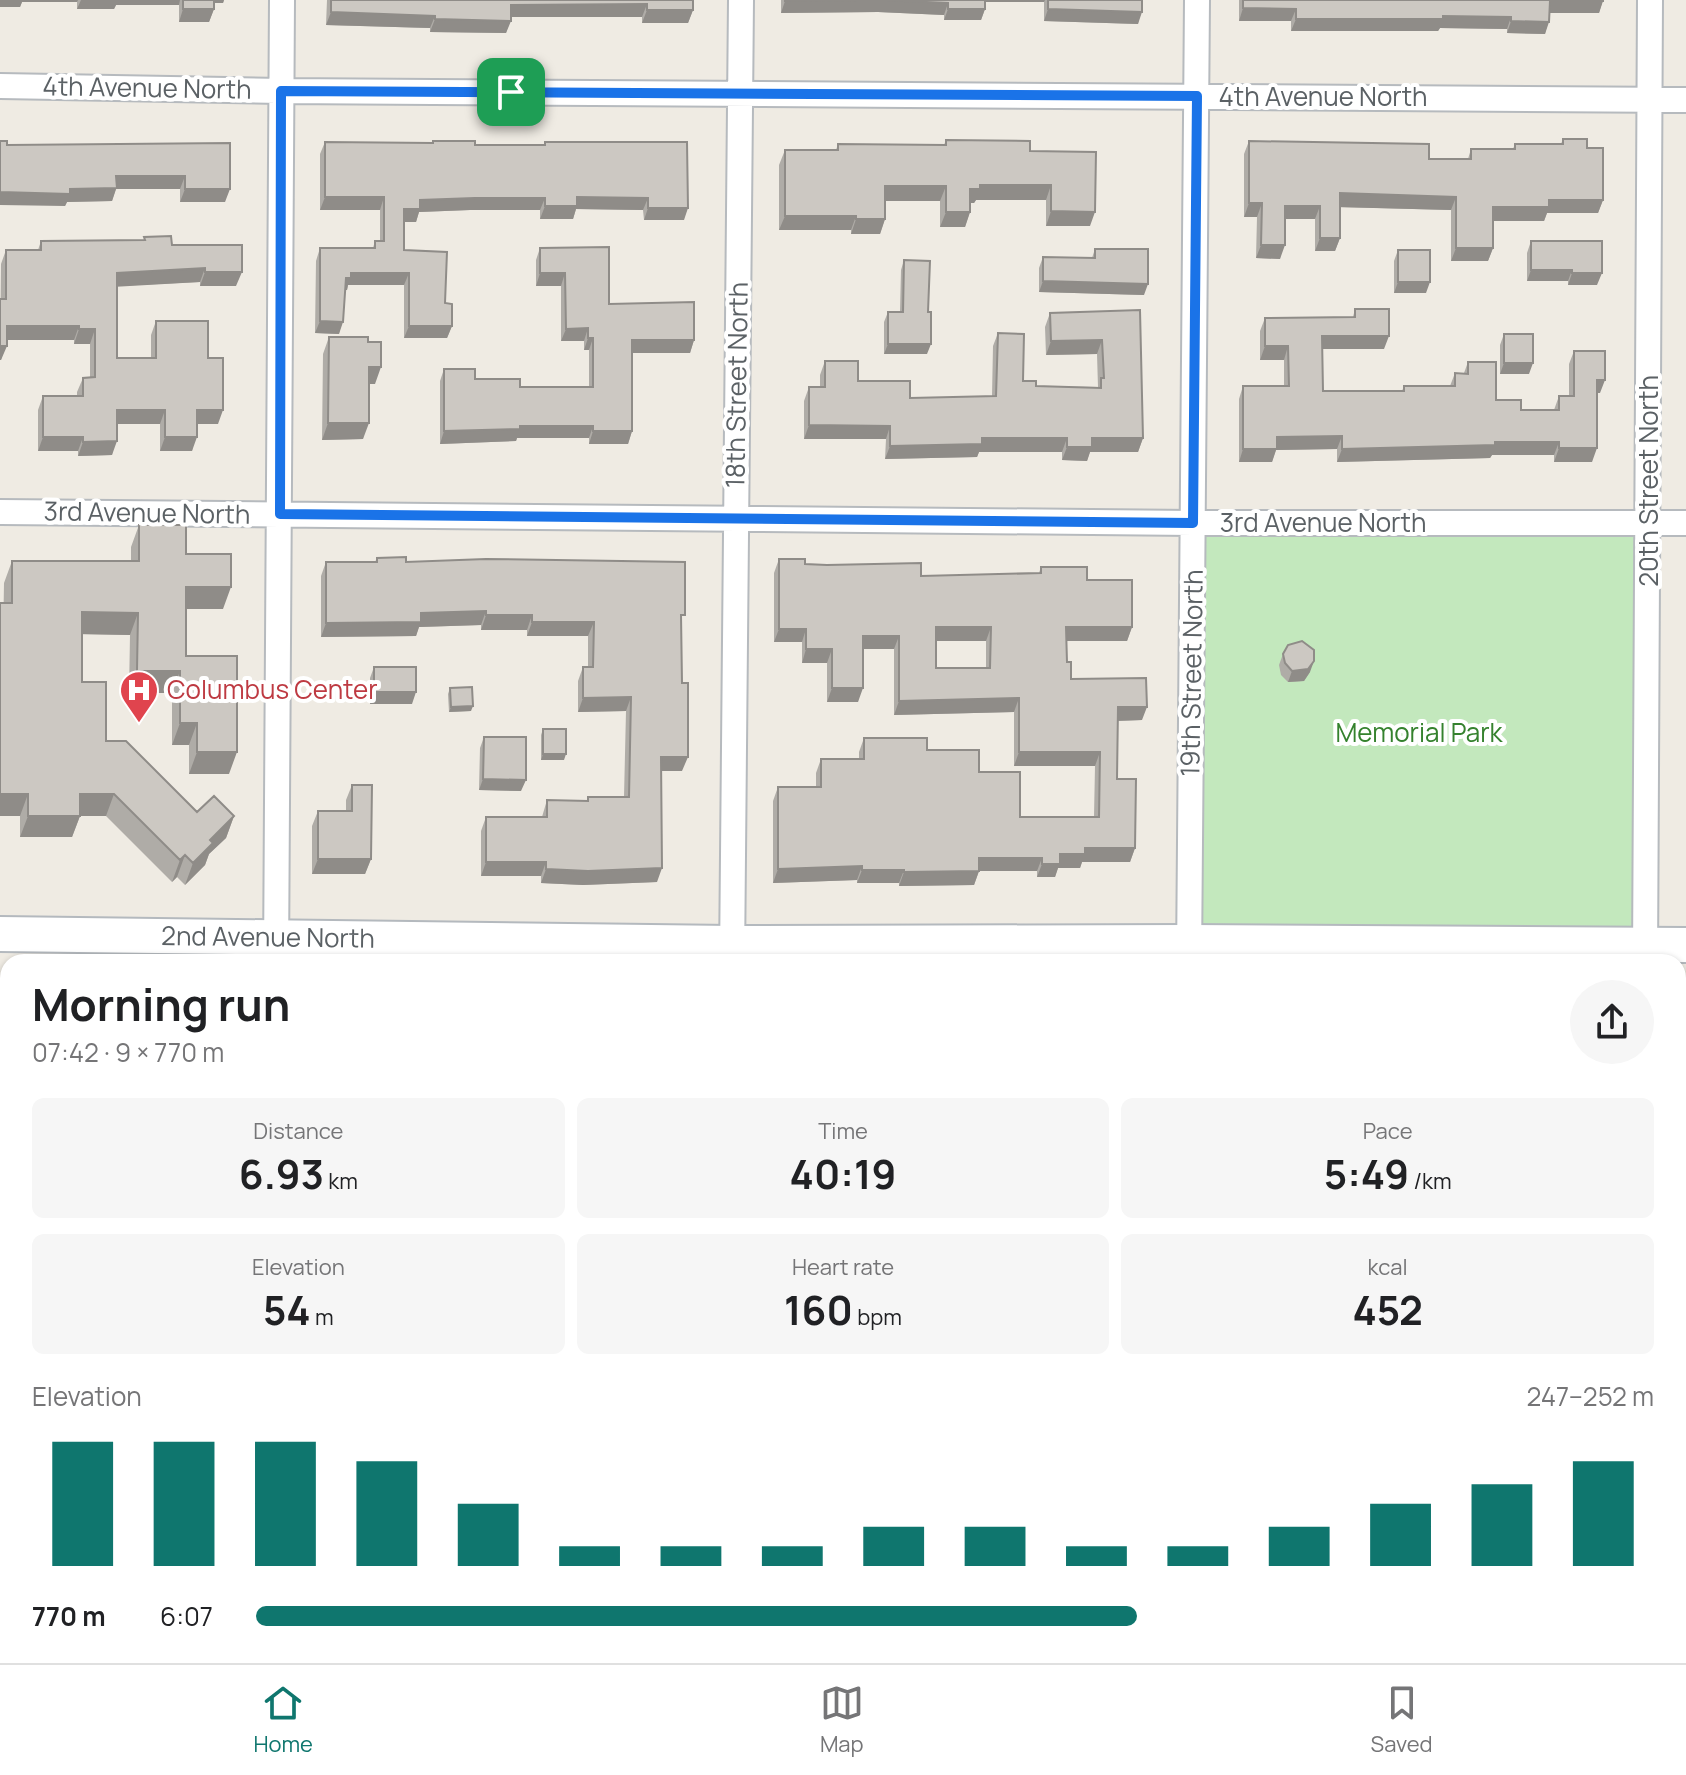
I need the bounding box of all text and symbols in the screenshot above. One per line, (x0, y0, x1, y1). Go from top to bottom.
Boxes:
pin (477, 58, 545, 126)
street label: 4th Avenue North (42, 67, 252, 107)
icon: arrive (489, 70, 533, 114)
street label: 4th Avenue North (1218, 78, 1428, 114)
street label: 18th Street North (716, 282, 756, 488)
street label: 20th Street North (1630, 375, 1666, 587)
street label: 3rd Avenue North (43, 492, 251, 532)
street label: 3rd Avenue North (1220, 504, 1426, 540)
street label: 19th Street North (1171, 569, 1211, 777)
hospital icon: Columbus Center (118, 669, 160, 724)
place label: Columbus Center (167, 671, 378, 707)
park label: Memorial Park (1336, 714, 1504, 750)
street label: 2nd Avenue North (161, 917, 375, 956)
text: Morning run (32, 974, 290, 1034)
button: share (1570, 980, 1654, 1064)
text: 07:42 · 9 × 770 m (32, 1034, 224, 1070)
text: Distance (253, 1116, 343, 1146)
text: Time (818, 1116, 868, 1146)
text: Pace (1363, 1116, 1413, 1146)
text: 6.93 (239, 1146, 324, 1201)
text: 40:19 (790, 1146, 896, 1201)
text: 5:49 (1324, 1146, 1409, 1201)
text: km (324, 1166, 358, 1196)
text: /km (1409, 1166, 1452, 1196)
text: Elevation (252, 1252, 345, 1282)
text: Heart rate (792, 1252, 894, 1282)
text: kcal (1368, 1252, 1408, 1282)
text: 54 (263, 1282, 311, 1337)
text: 160 (784, 1282, 853, 1337)
text: 452 (1352, 1282, 1423, 1337)
text: m (311, 1302, 334, 1332)
text: bpm (853, 1302, 902, 1332)
text: Elevation (32, 1378, 142, 1414)
text: 247–252 m (1526, 1378, 1654, 1414)
text: 770 m (32, 1598, 106, 1634)
text: 6:07 (160, 1598, 213, 1634)
tab: Home (253, 1681, 313, 1759)
tab: Map (820, 1681, 864, 1759)
tab: Saved (1371, 1681, 1433, 1759)

